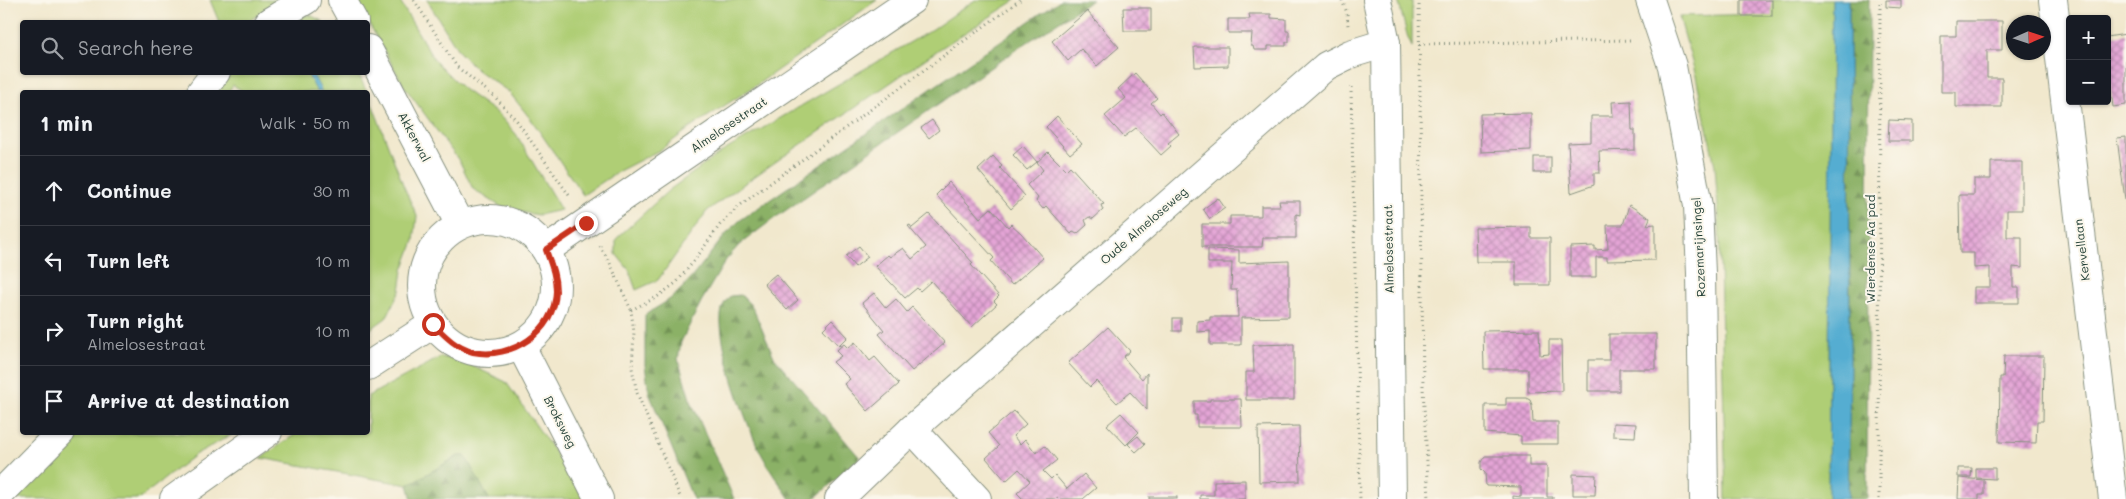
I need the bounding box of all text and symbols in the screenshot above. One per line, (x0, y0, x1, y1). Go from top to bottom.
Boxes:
north arrow (2006, 15, 2051, 60)
map controls (2066, 15, 2111, 105)
button: + (2066, 15, 2111, 60)
search box (20, 20, 370, 75)
icon: search (38, 34, 66, 62)
text: Search here (78, 35, 194, 60)
button: − (2066, 60, 2111, 105)
street label: Almelosestraat (687, 93, 770, 156)
text: 1 min (40, 109, 93, 136)
street label: Akkerwal (395, 109, 435, 164)
text: Walk · 50 m (259, 112, 350, 133)
icon: ahead (40, 177, 68, 205)
text: Continue (87, 178, 172, 203)
text: 30 m (313, 180, 350, 201)
street label: Oude Almeloseweg (1096, 183, 1190, 267)
street label: Wierdense Aa pad (1862, 194, 1878, 303)
street label: Rozemarijnsingel (1687, 197, 1709, 297)
street label: Almelosestraat (1379, 204, 1397, 294)
route end (575, 212, 598, 235)
street label: Kervellaan (2069, 218, 2093, 282)
icon: left (40, 247, 68, 275)
text: Turn left (87, 248, 170, 273)
text: 10 m (315, 250, 350, 271)
text: Turn right (87, 308, 184, 333)
route start (422, 313, 445, 336)
icon: right (40, 317, 68, 345)
text: 10 m (315, 320, 350, 341)
text: Almelosestraat (87, 333, 206, 354)
icon: arrive (40, 387, 68, 415)
text: Arrive at destination (87, 388, 290, 413)
street label: Broksweg (541, 393, 581, 450)

